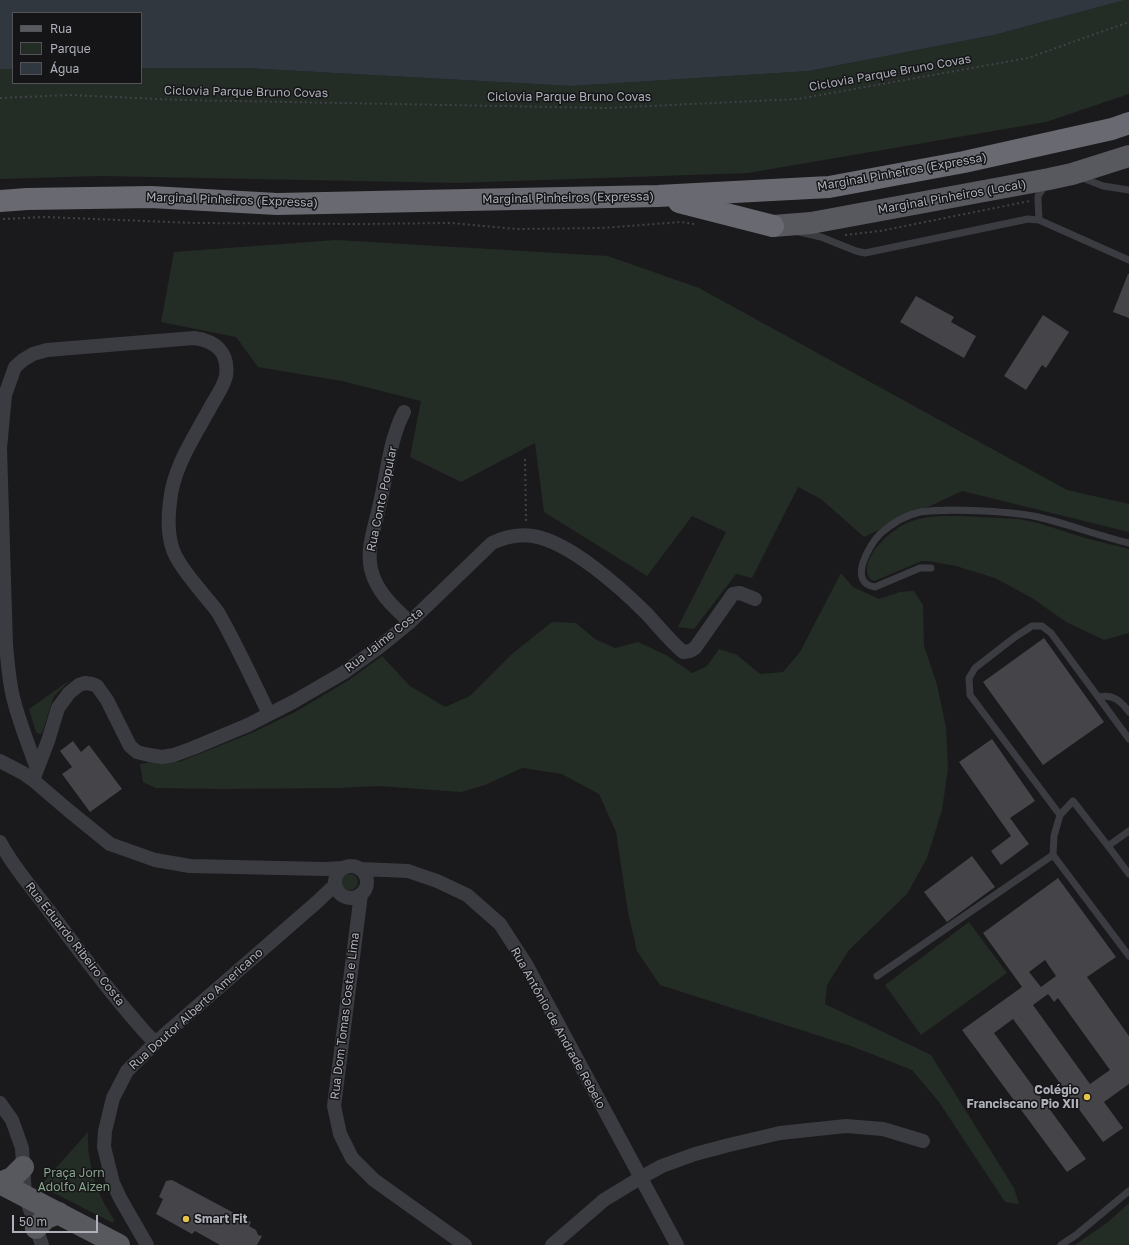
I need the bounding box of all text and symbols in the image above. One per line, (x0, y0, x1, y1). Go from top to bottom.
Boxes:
legend (12, 12, 142, 84)
text: Rua (50, 21, 72, 36)
text: Parque (50, 41, 91, 56)
street label: Ciclovia Parque Bruno Covas (808, 52, 972, 94)
text: Água (50, 61, 79, 76)
street label: Ciclovia Parque Bruno Covas (164, 83, 328, 101)
street label: Ciclovia Parque Bruno Covas (487, 90, 651, 104)
street label: Marginal Pinheiros (Expressa) (816, 150, 988, 194)
street label: Marginal Pinheiros (Local) (877, 177, 1027, 217)
street label: Marginal Pinheiros (Expressa) (482, 189, 654, 207)
street label: Marginal Pinheiros (Expressa) (146, 190, 318, 210)
street label: Rua Conto Popular (364, 445, 400, 553)
street label: Rua Jaime Costa (342, 605, 426, 675)
street label: Rua Eduardo Ribeiro Costa (22, 879, 128, 1009)
street label: Rua Dom Tomas Costa e Lima (328, 932, 362, 1100)
street label: Rua Doutor Alberto Americano (126, 945, 266, 1073)
street label: Rua Antônio de Andrade Rebelo (508, 945, 608, 1111)
place label: Colégio Franciscano Pio XII (967, 1083, 1079, 1111)
marker: Colégio Franciscano Pio XII (1082, 1092, 1092, 1102)
park label: Praça Jorn Adolfo Aizen (38, 1166, 110, 1194)
scale bar (14, 1207, 100, 1233)
place label: Smart Fit (194, 1212, 247, 1226)
text: 50 m (19, 1214, 47, 1229)
marker: Smart Fit (181, 1214, 191, 1224)

